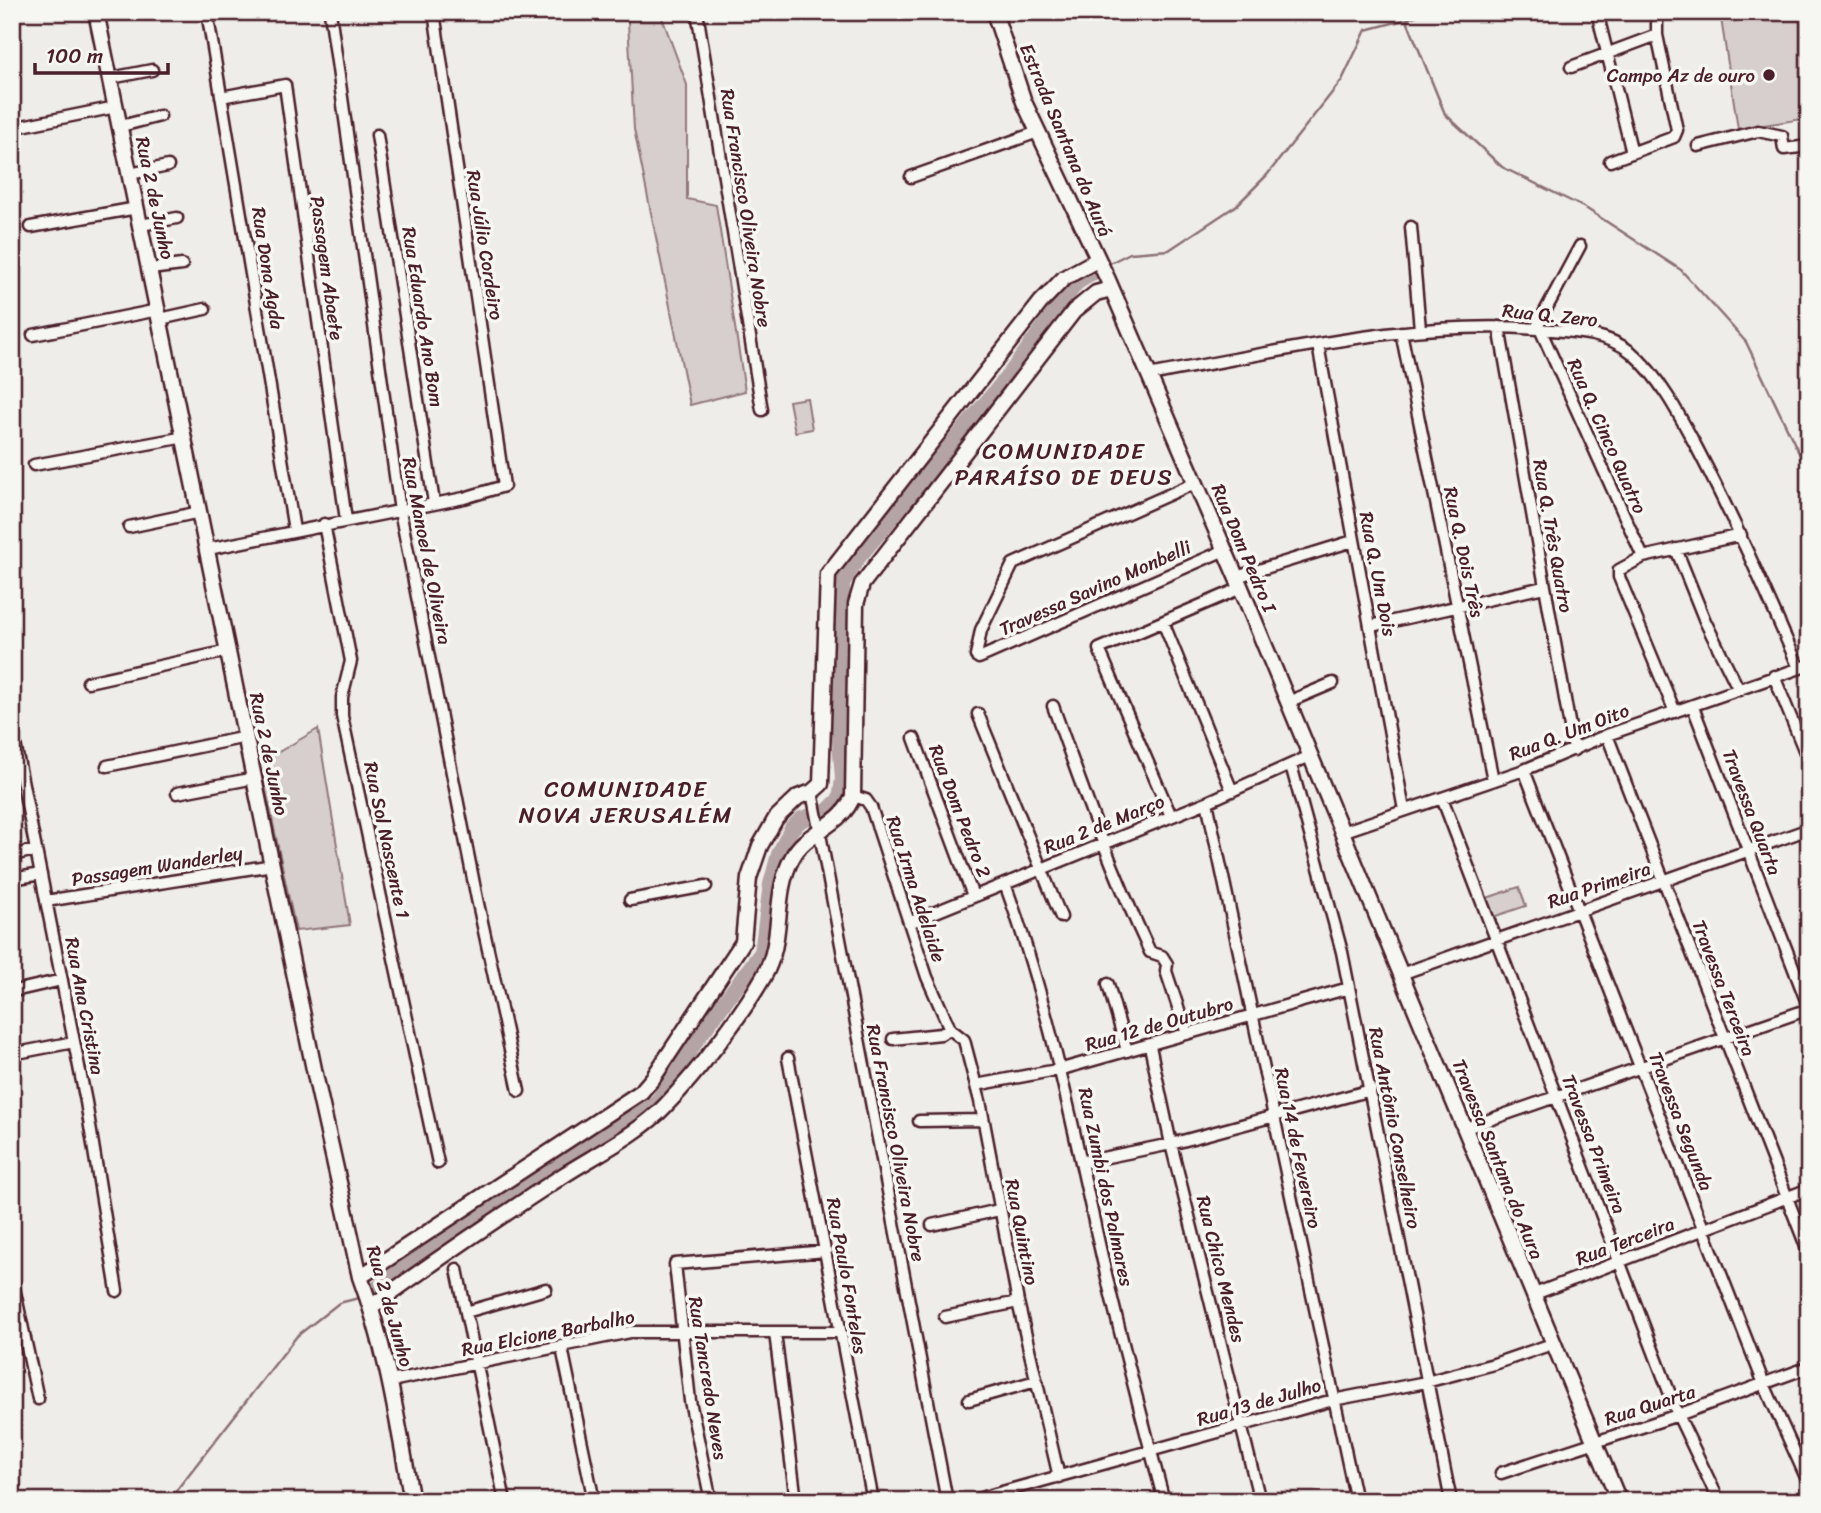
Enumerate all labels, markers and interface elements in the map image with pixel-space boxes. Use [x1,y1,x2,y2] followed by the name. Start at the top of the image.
[35,32,168,76] scale bar
[46,37,103,75] text: 100 m
[1010,38,1122,242] street label: Estrada Santana do Aurá
[1607,59,1755,92] place label: Campo Az de ouro
[1761,67,1777,83] marker: Campo Az de ouro
[711,86,781,330] street label: Rua Francisco Oliveira Nobre
[126,133,184,263] street label: Rua 2 de Junho
[457,168,513,323] street label: Rua Júlio Cordeiro
[301,194,353,342] street label: Passagem Abaete
[242,205,294,332] street label: Rua Dona Agda
[392,224,454,410] street label: Rua Eduardo Ano Bom
[1501,294,1600,336] street label: Rua Q. Zero
[1558,353,1656,519] street label: Rua Q. Cinco Quatro
[954,431,1174,498] district label: COMUNIDADE PARAÍSO DE DEUS
[393,454,461,648] street label: Rua Manoel de Oliveira
[1523,457,1583,615] street label: Rua Q. Três Quatro
[1202,478,1287,619] street label: Rua Dom Pedro I
[1434,483,1494,621] street label: Rua Q. Dois Três
[1350,509,1406,639] street label: Rua Q. Um Dois
[994,530,1197,645] street label: Travessa Savino Monbelli
[240,689,298,819] street label: Rua 2 de Junho
[1504,694,1634,770] street label: Rua Q. Um Oito
[919,739,1001,883] street label: Rua Dom Pedro 2
[1713,744,1791,880] street label: Travessa Quarta
[354,759,420,921] street label: Rua Sol Nascente 1
[519,769,733,836] district label: COMUNIDADE NOVA JERUSALÉM
[1038,785,1170,863] street label: Rua 2 de Março
[877,811,955,967] street label: Rua Irma Adelaide
[69,836,245,896] street label: Passagem Wanderley
[1543,852,1656,918] street label: Rua Primeira
[1683,915,1765,1062] street label: Travessa Terceira
[56,934,115,1078] street label: Rua Ana Cristina
[1081,987,1237,1061] street label: Rua 12 de Outubro
[857,1021,935,1265] street label: Rua Francisco Oliveira Nobre
[1359,1024,1431,1232] street label: Rua Antônio Conselheiro
[1639,1046,1723,1196] street label: Travessa Segunda
[1443,1054,1554,1265] street label: Travessa Santana do Aura
[1265,1065,1331,1232] street label: Rua 14 de Fevereiro
[1552,1069,1636,1219] street label: Travessa Primeira
[1069,1085,1143,1290] street label: Rua Zumbi dos Palmares
[996,1176,1048,1288] street label: Rua Quintino
[1187,1192,1255,1346] street label: Rua Chico Mendes
[817,1195,877,1357] street label: Rua Paulo Fonteles
[1571,1207,1680,1275] street label: Rua Terceira
[357,1241,423,1371] street label: Rua 2 de Junho
[679,1294,737,1462] street label: Rua Tancredo Neves
[459,1300,638,1366] street label: Rua Elcione Barbalho
[1193,1368,1325,1435] street label: Rua 13 de Julho
[1600,1375,1700,1435] street label: Rua Quarta

